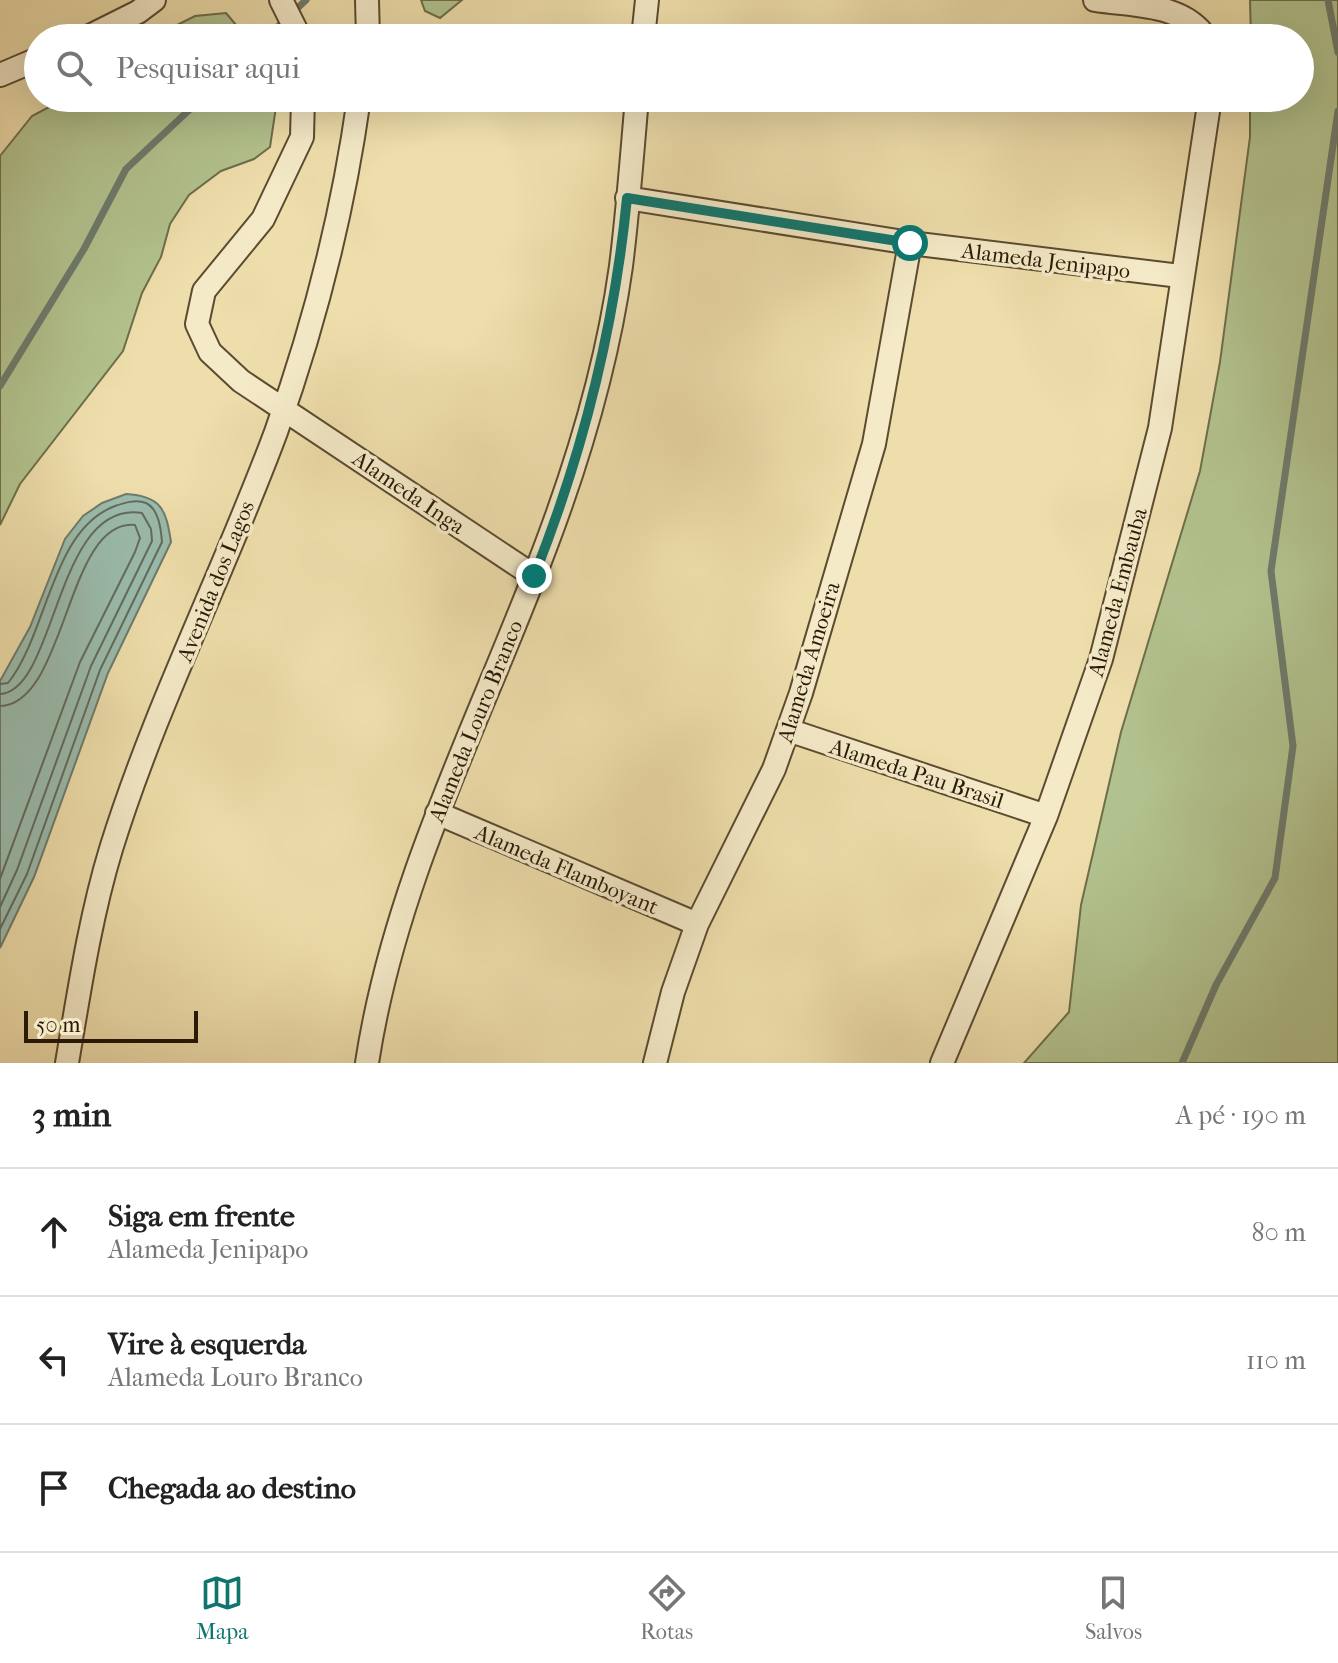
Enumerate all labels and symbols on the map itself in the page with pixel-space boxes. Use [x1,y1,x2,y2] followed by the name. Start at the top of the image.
[892,225,928,261] route start
[959,238,1132,284] street label: Alameda Jenipapo
[347,445,470,540] street label: Alameda Inga
[171,497,260,667] street label: Avenida dos Lagos
[1083,504,1153,681] street label: Alameda Embauba
[516,558,552,594] route end
[772,578,846,747] street label: Alameda Amoeira
[423,616,528,827] street label: Alameda Louro Branco
[825,733,1007,814] street label: Alameda Pau Brasil
[470,819,663,920] street label: Alameda Flamboyant
[24,1007,198,1043] scale bar

